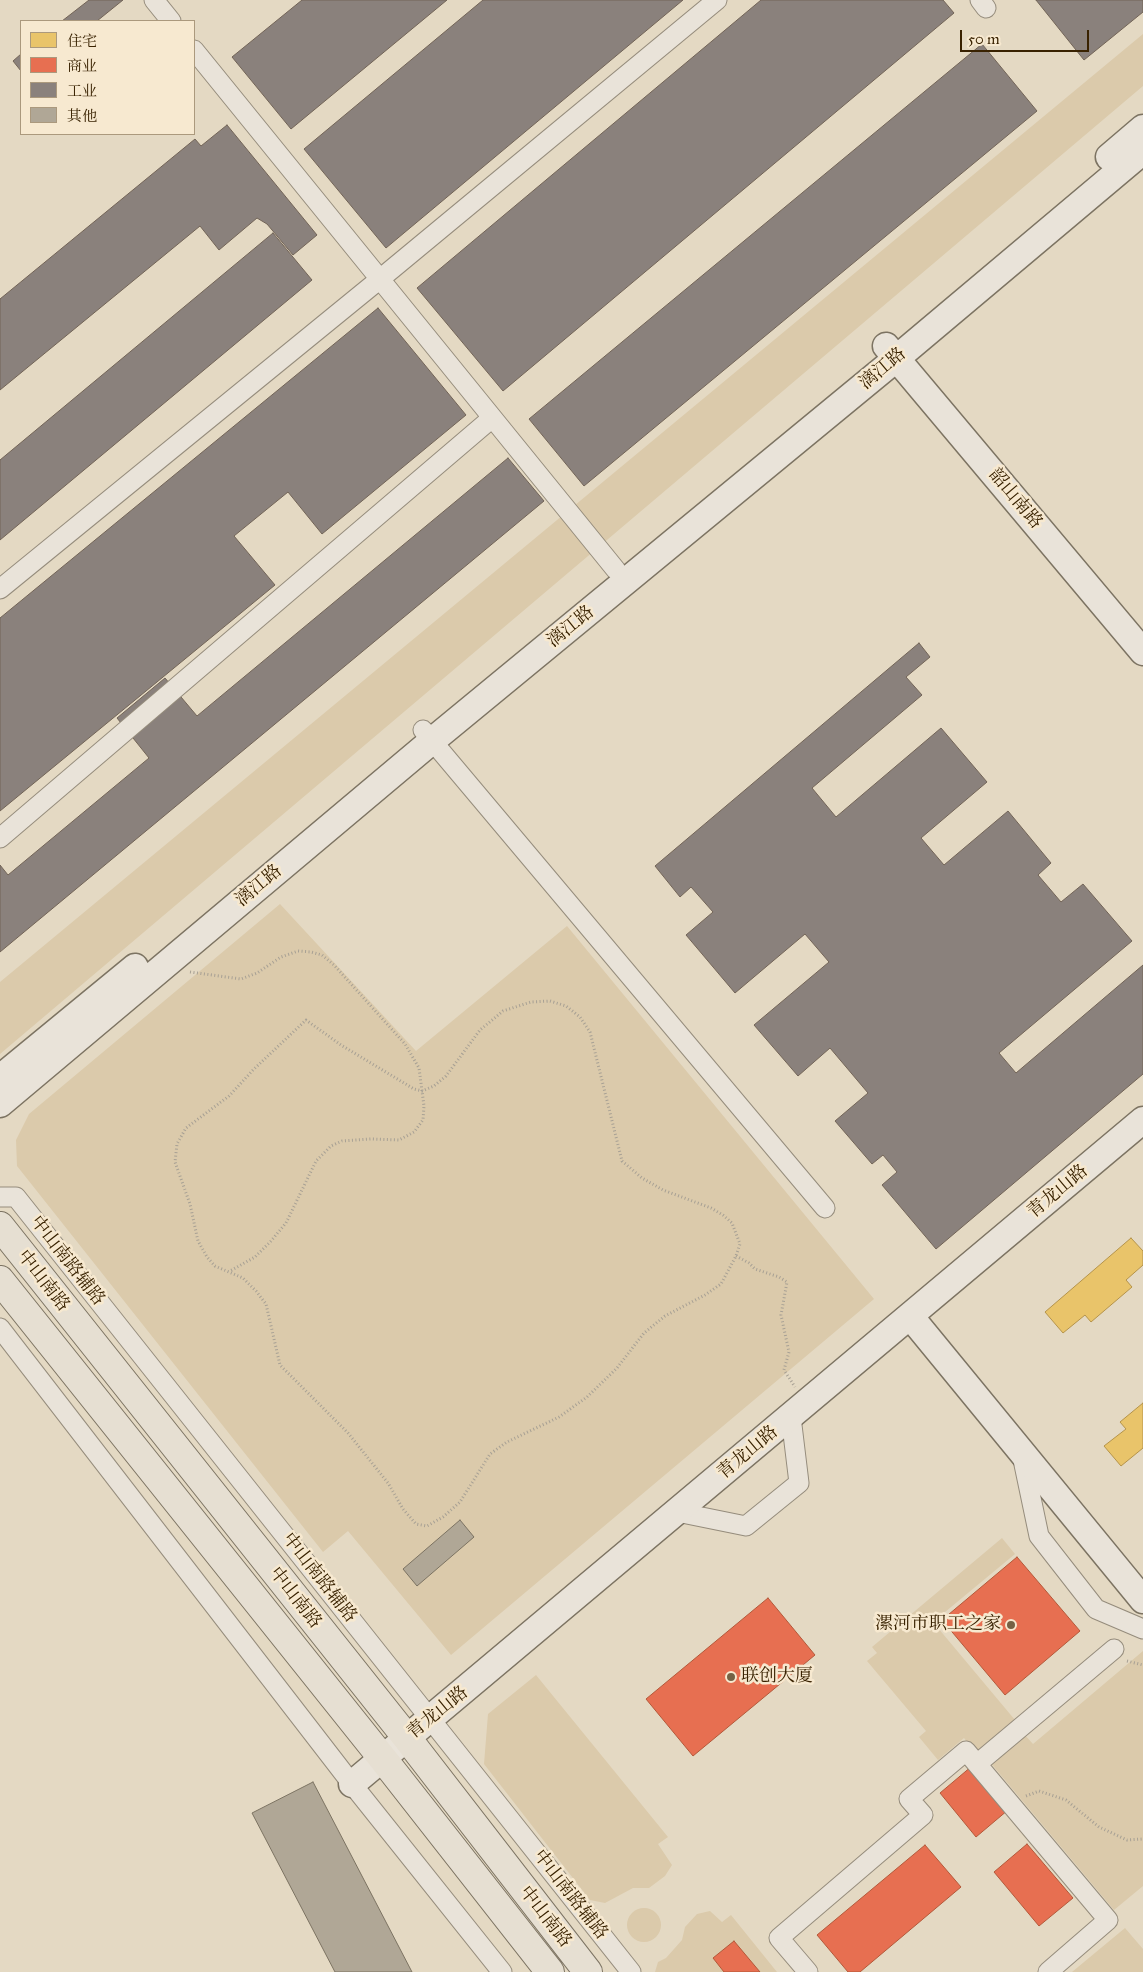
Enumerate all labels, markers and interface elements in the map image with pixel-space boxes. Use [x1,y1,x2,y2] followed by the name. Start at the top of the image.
[20,20,195,135] legend
[963,20,1092,52] scale bar
[968,30,1000,48] text: 50 m
[67,32,97,50] text: 住宅
[67,57,97,75] text: 商业
[67,82,97,100] text: 工业
[67,107,97,125] text: 其他
[855,343,911,395] street label: 漓江路
[984,464,1046,534] street label: 韶山南路
[543,602,599,652] street label: 漓江路
[231,860,287,912] street label: 漓江路
[1023,1161,1093,1223] street label: 青龙山路
[25,1212,109,1310] street label: 中山南路辅路
[12,1246,74,1316] street label: 中山南路
[713,1422,783,1484] street label: 青龙山路
[277,1529,361,1627] street label: 中山南路辅路
[264,1563,326,1633] street label: 中山南路
[875,1614,1001,1636] place label: 漯河市职工之家
[1005,1619,1017,1631] marker: 漯河市职工之家
[741,1666,813,1688] place label: 联创大厦
[725,1671,737,1683] marker: 联创大厦
[403,1682,473,1744] street label: 青龙山路
[528,1846,612,1944] street label: 中山南路辅路
[514,1882,576,1952] street label: 中山南路

